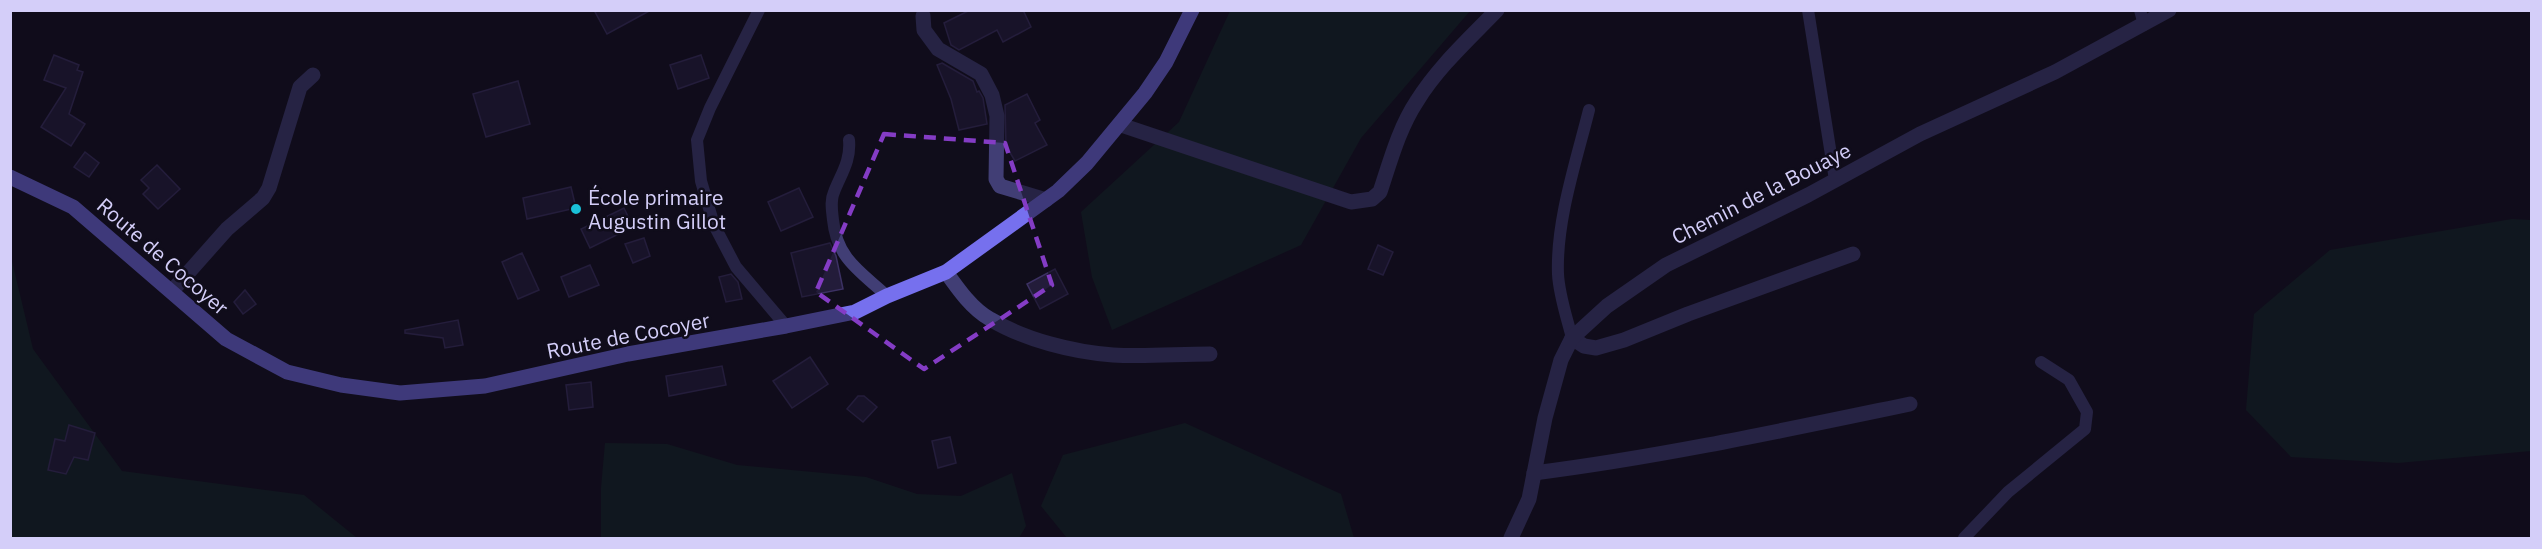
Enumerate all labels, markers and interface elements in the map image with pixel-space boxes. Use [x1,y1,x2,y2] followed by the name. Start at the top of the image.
[1666,136,1856,250] street label: Chemin de la Bouaye
[588,183,726,235] place label: École primaire Augustin Gillot
[91,191,235,321] street label: Route de Cocoyer
[569,202,583,216] marker: École primaire Augustin Gillot
[544,305,712,365] street label: Route de Cocoyer

